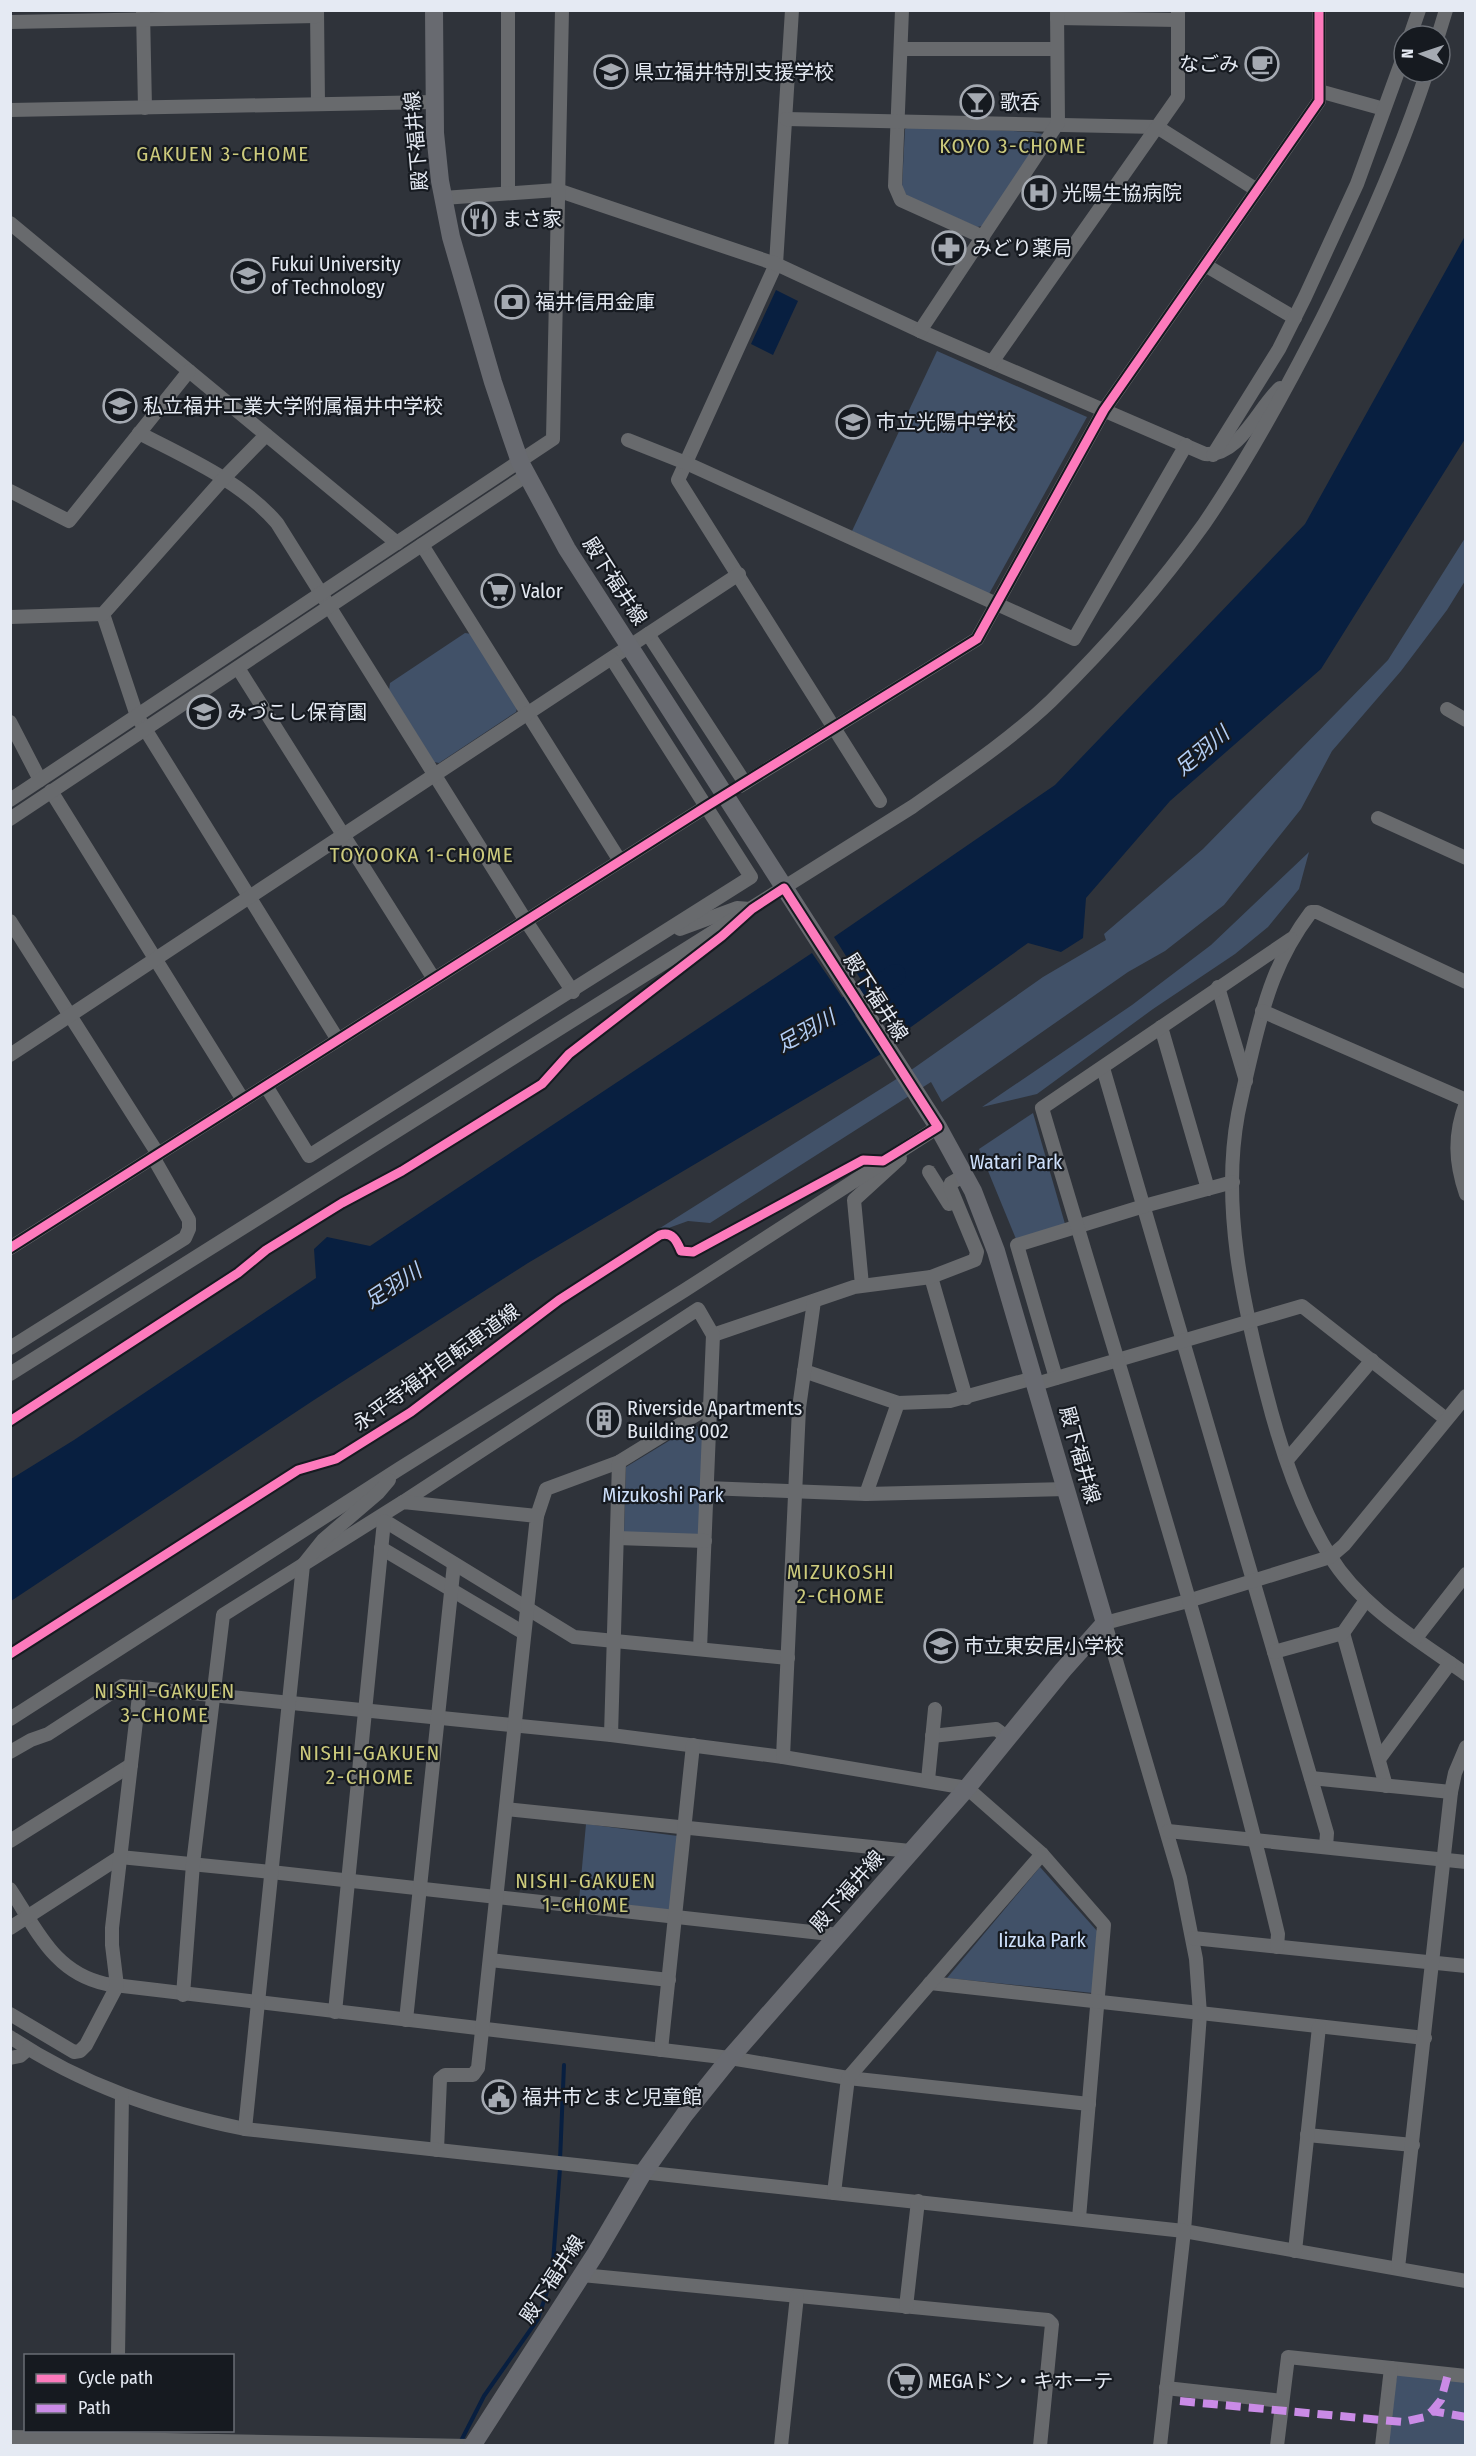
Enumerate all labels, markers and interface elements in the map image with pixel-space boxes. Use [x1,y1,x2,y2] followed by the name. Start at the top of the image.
[1392,24,1452,84] north arrow
[1244,46,1280,82] cafe icon: なごみ
[1398,48,1417,59] text: N
[1179,52,1239,76] place label: なごみ
[593,54,629,90] school or university icon: 県立福井特別支援学校
[634,60,834,84] place label: 県立福井特別支援学校
[959,84,995,120] bar icon: 歌呑
[400,90,432,192] street label: 殿下福井線
[1000,90,1040,114] place label: 歌呑
[939,133,1087,159] district label: KOYO 3-CHOME
[136,141,310,167] district label: GAKUEN 3-CHOME
[1021,175,1057,211] hospital icon: 光陽生協病院
[1062,181,1182,205] place label: 光陽生協病院
[461,201,497,237] restaurant icon: まさ家
[502,207,562,231] place label: まさ家
[931,230,967,266] pharmacy icon: みどり薬局
[972,236,1072,260] place label: みどり薬局
[271,252,401,299] place label: Fukui University of Technology
[230,258,266,294] school or university icon: Fukui University of Technology
[494,284,530,320] bank icon: 福井信用金庫
[535,290,655,314] place label: 福井信用金庫
[102,388,138,424] school or university icon: 私立福井工業大学附属福井中学校
[143,394,443,418] place label: 私立福井工業大学附属福井中学校
[835,404,871,440] school or university icon: 市立光陽中学校
[876,410,1016,434] place label: 市立光陽中学校
[578,533,652,629] street label: 殿下福井線
[480,573,516,609] supermarket icon: Valor
[521,579,563,603] place label: Valor
[186,694,222,730] school or university icon: みづこし保育園
[227,700,367,724] place label: みづこし保育園
[1170,720,1236,781] water label: 足羽川
[330,842,514,868] district label: TOYOOKA 1-CHOME
[839,949,913,1045] street label: 殿下福井線
[772,1003,842,1058] water label: 足羽川
[970,1150,1063,1174] park label: Watari Park
[360,1257,428,1314] water label: 足羽川
[348,1299,524,1435] street label: 永平寺福井自転車道線
[627,1396,802,1443] place label: Riverside Apartments Building 002
[586,1402,622,1438] building icon: Riverside Apartments Building 002
[1055,1404,1105,1506] street label: 殿下福井線
[602,1483,724,1507] park label: Mizukoshi Park
[787,1559,895,1609] district label: MIZUKOSHI 2-CHOME
[923,1628,959,1664] school or university icon: 市立東安居小学校
[964,1634,1124,1658] place label: 市立東安居小学校
[94,1678,236,1728] district label: NISHI-GAKUEN 3-CHOME
[299,1740,441,1790] district label: NISHI-GAKUEN 2-CHOME
[805,1845,889,1937] street label: 殿下福井線
[515,1868,657,1918] district label: NISHI-GAKUEN 1-CHOME
[998,1928,1086,1952] park label: Iizuka Park
[481,2079,517,2115] public building icon: 福井市とまと児童館
[522,2085,702,2109] place label: 福井市とまと児童館
[515,2231,589,2327] street label: 殿下福井線
[24,2354,234,2432] legend
[887,2363,923,2399] supermarket icon: MEGAドン・キホーテ
[78,2367,153,2389] text: Cycle path
[928,2369,1113,2393] place label: MEGAドン・キホーテ
[78,2397,111,2419] text: Path

